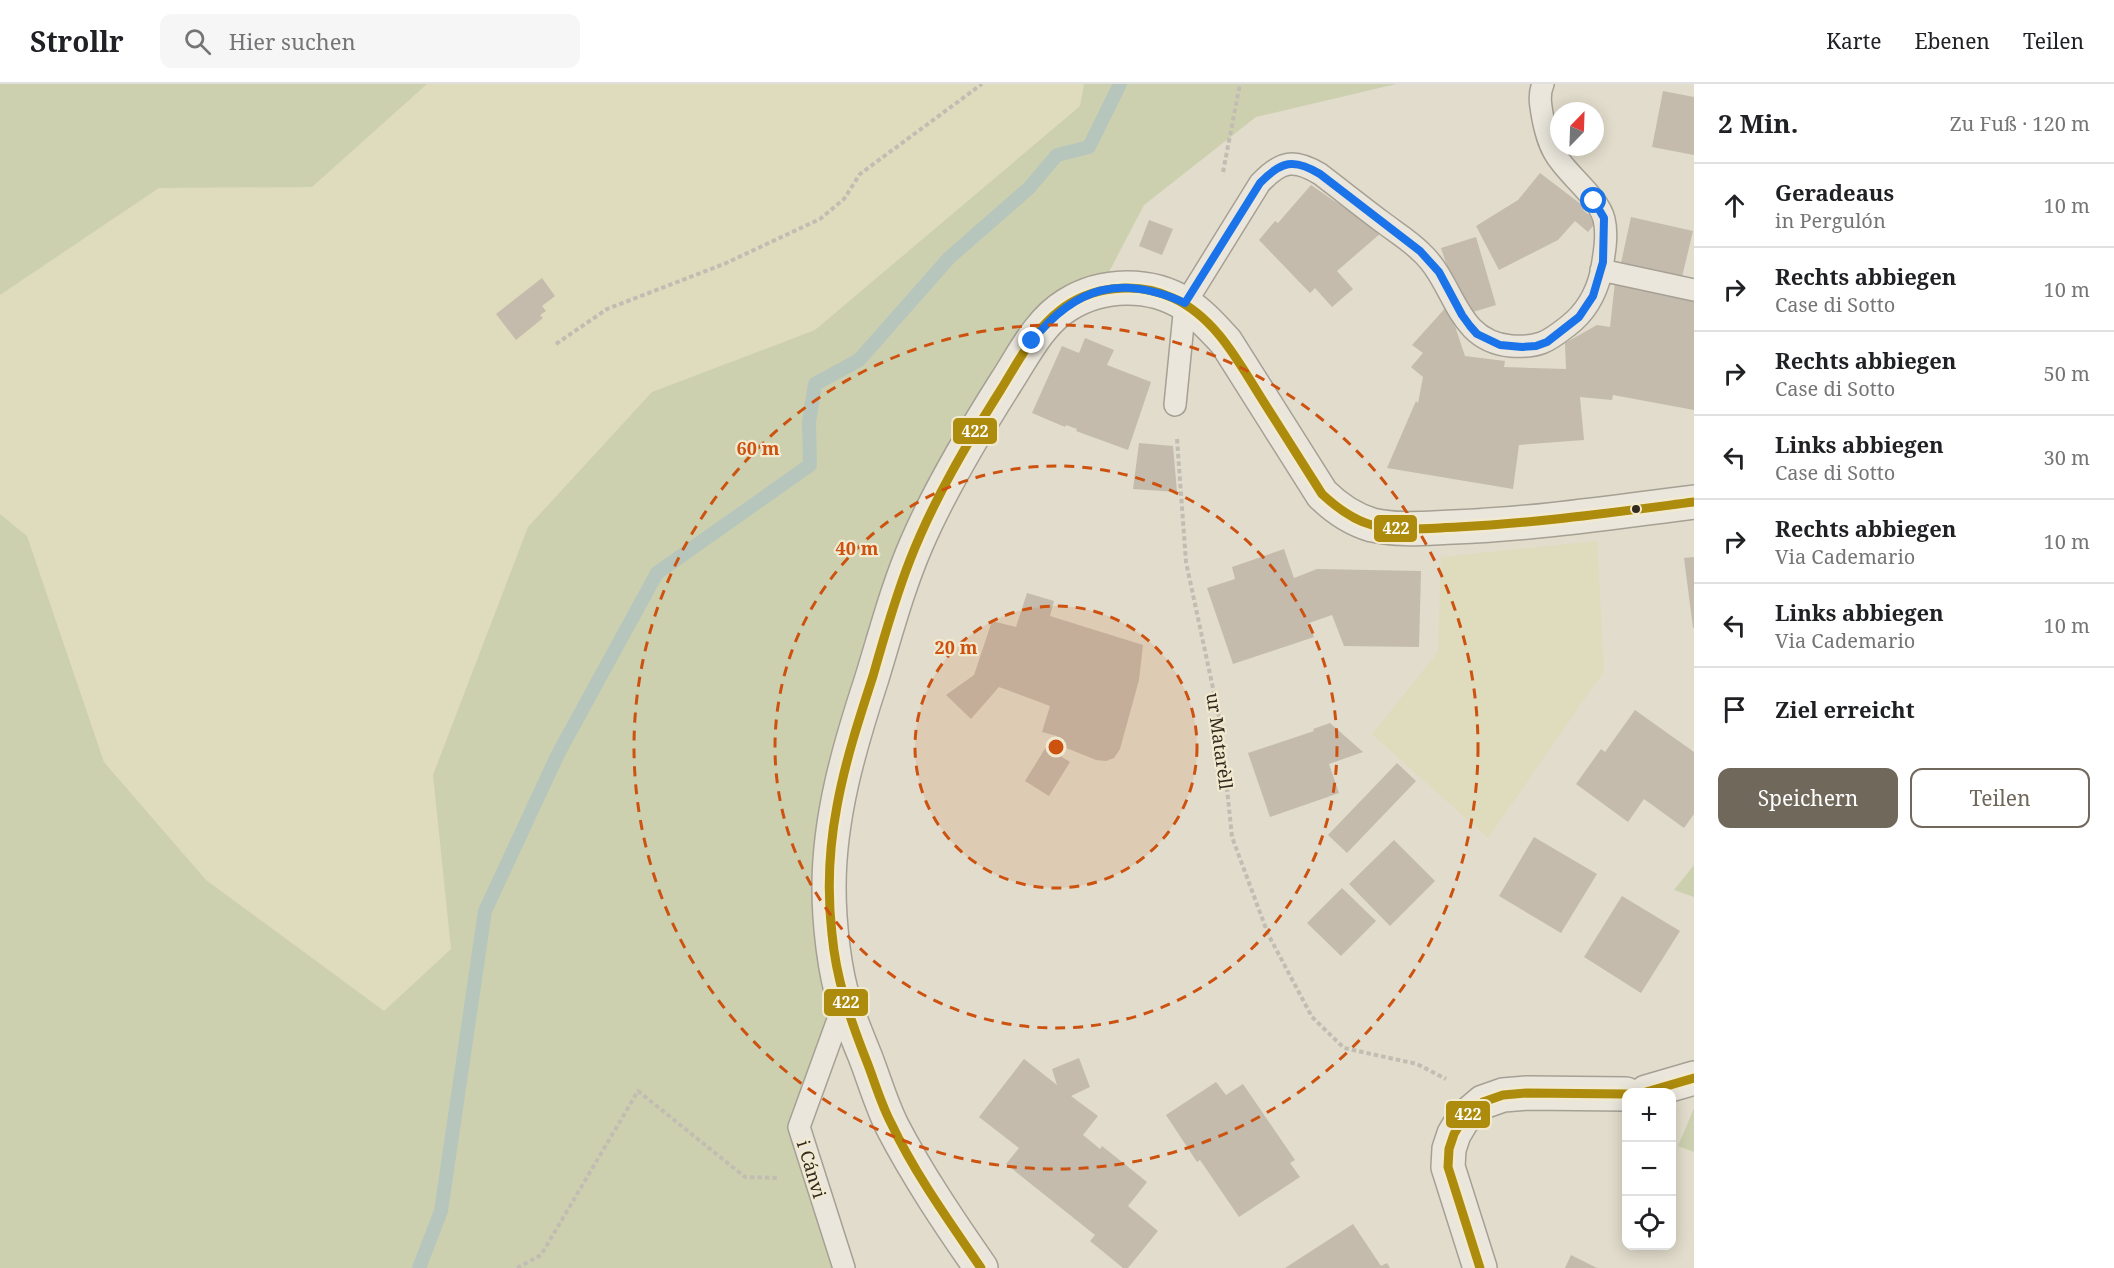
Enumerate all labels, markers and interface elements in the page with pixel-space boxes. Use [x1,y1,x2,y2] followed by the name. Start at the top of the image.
[160,14,580,68] search box
[30,22,124,60] text: Strollr
[181,25,214,58] icon: search
[229,26,356,56] text: Hier suchen
[1826,27,1881,55] text: Karte
[1914,27,1990,55] text: Ebenen
[2023,27,2084,55] text: Teilen
[1550,102,1604,156] north arrow
[1718,105,1798,141] text: 2 Min.
[1950,110,2090,137] text: Zu Fuß · 120 m
[1775,177,1894,207] text: Geradeaus
[1580,187,1606,213] route start
[1718,189,1751,222] icon: ahead
[2044,192,2090,219] text: 10 m
[1775,207,1886,234] text: in Pergulón
[1775,261,1956,291] text: Rechts abbiegen
[1718,273,1751,306] icon: right
[2044,276,2090,303] text: 10 m
[1775,291,1895,318] text: Case di Sotto
[1018,327,1044,353] route end
[1775,345,1956,375] text: Rechts abbiegen
[1718,357,1751,390] icon: right
[2044,360,2090,387] text: 50 m
[1775,375,1895,402] text: Case di Sotto
[952,417,998,445] line badge: 422
[961,420,989,442] text: 422
[1775,429,1944,459] text: Links abbiegen
[737,436,780,460] text: 60 m
[1718,441,1751,474] icon: left
[2044,444,2090,471] text: 30 m
[1775,459,1895,486] text: Case di Sotto
[1630,503,1642,515] unlabelled marker
[1775,513,1956,543] text: Rechts abbiegen
[1373,514,1418,543] line badge: 422
[1382,517,1410,539] text: 422
[1718,525,1751,558] icon: right
[2044,528,2090,555] text: 10 m
[836,536,879,560] text: 40 m
[1775,543,1915,570] text: Via Cademario
[1775,597,1944,627] text: Links abbiegen
[1718,609,1751,642] icon: left
[2044,612,2090,639] text: 10 m
[1775,627,1915,654] text: Via Cademario
[935,635,978,659] text: 20 m
[1201,691,1239,791] street label: ur Matarèll
[1718,693,1751,726] icon: arrive
[1775,694,1915,724] text: Ziel erreicht
[1046,737,1066,757] centre of rings
[1718,768,1898,828] button: Speichern
[1910,768,2090,828] button: Teilen
[823,988,869,1017] line badge: 422
[832,991,860,1013] text: 422
[1622,1088,1676,1250] map controls
[1622,1088,1676,1142] button: +
[1445,1100,1491,1129] line badge: 422
[1454,1103,1482,1125] text: 422
[792,1137,832,1201] street label: i Cánvi
[1622,1142,1676,1196] button: −
[1622,1196,1676,1250] button: locate

